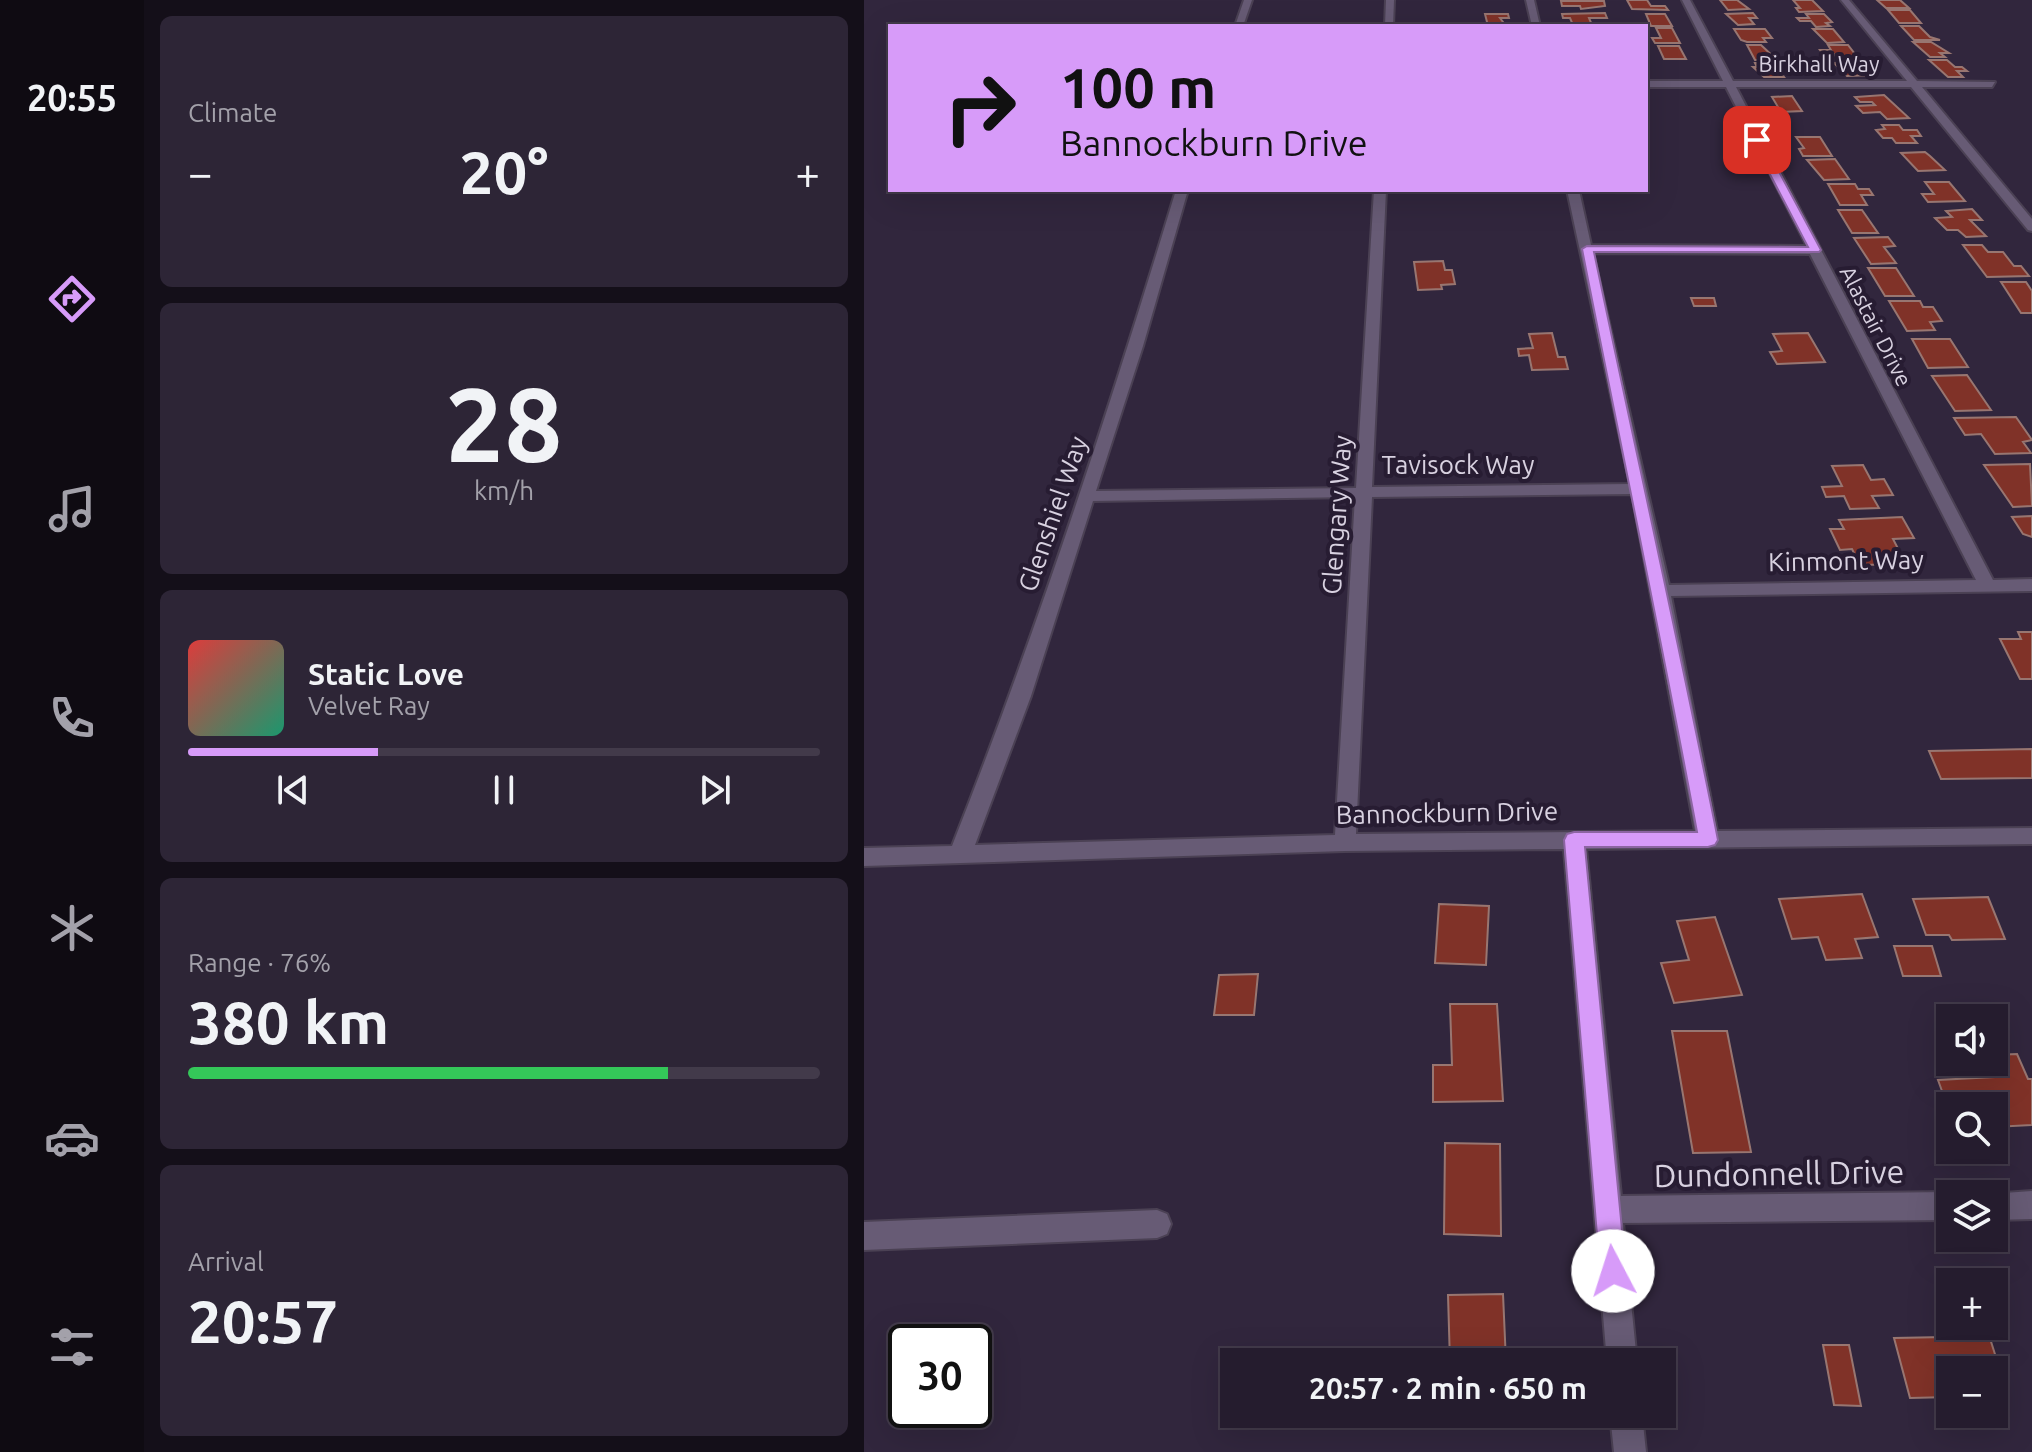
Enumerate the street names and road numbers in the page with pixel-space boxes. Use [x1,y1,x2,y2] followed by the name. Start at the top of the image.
[1758,51,1880,76] street label: Birkhall Way
[1835,261,1917,390] street label: Alastair Drive
[1012,432,1093,595] street label: Glenshiel Way
[1316,434,1357,596] street label: Glengary Way
[1382,450,1534,479] street label: Tavisock Way
[1768,545,1924,576] street label: Kinmont Way
[1336,796,1558,829] street label: Bannockburn Drive
[1653,1153,1905,1193] street label: Dundonnell Drive

